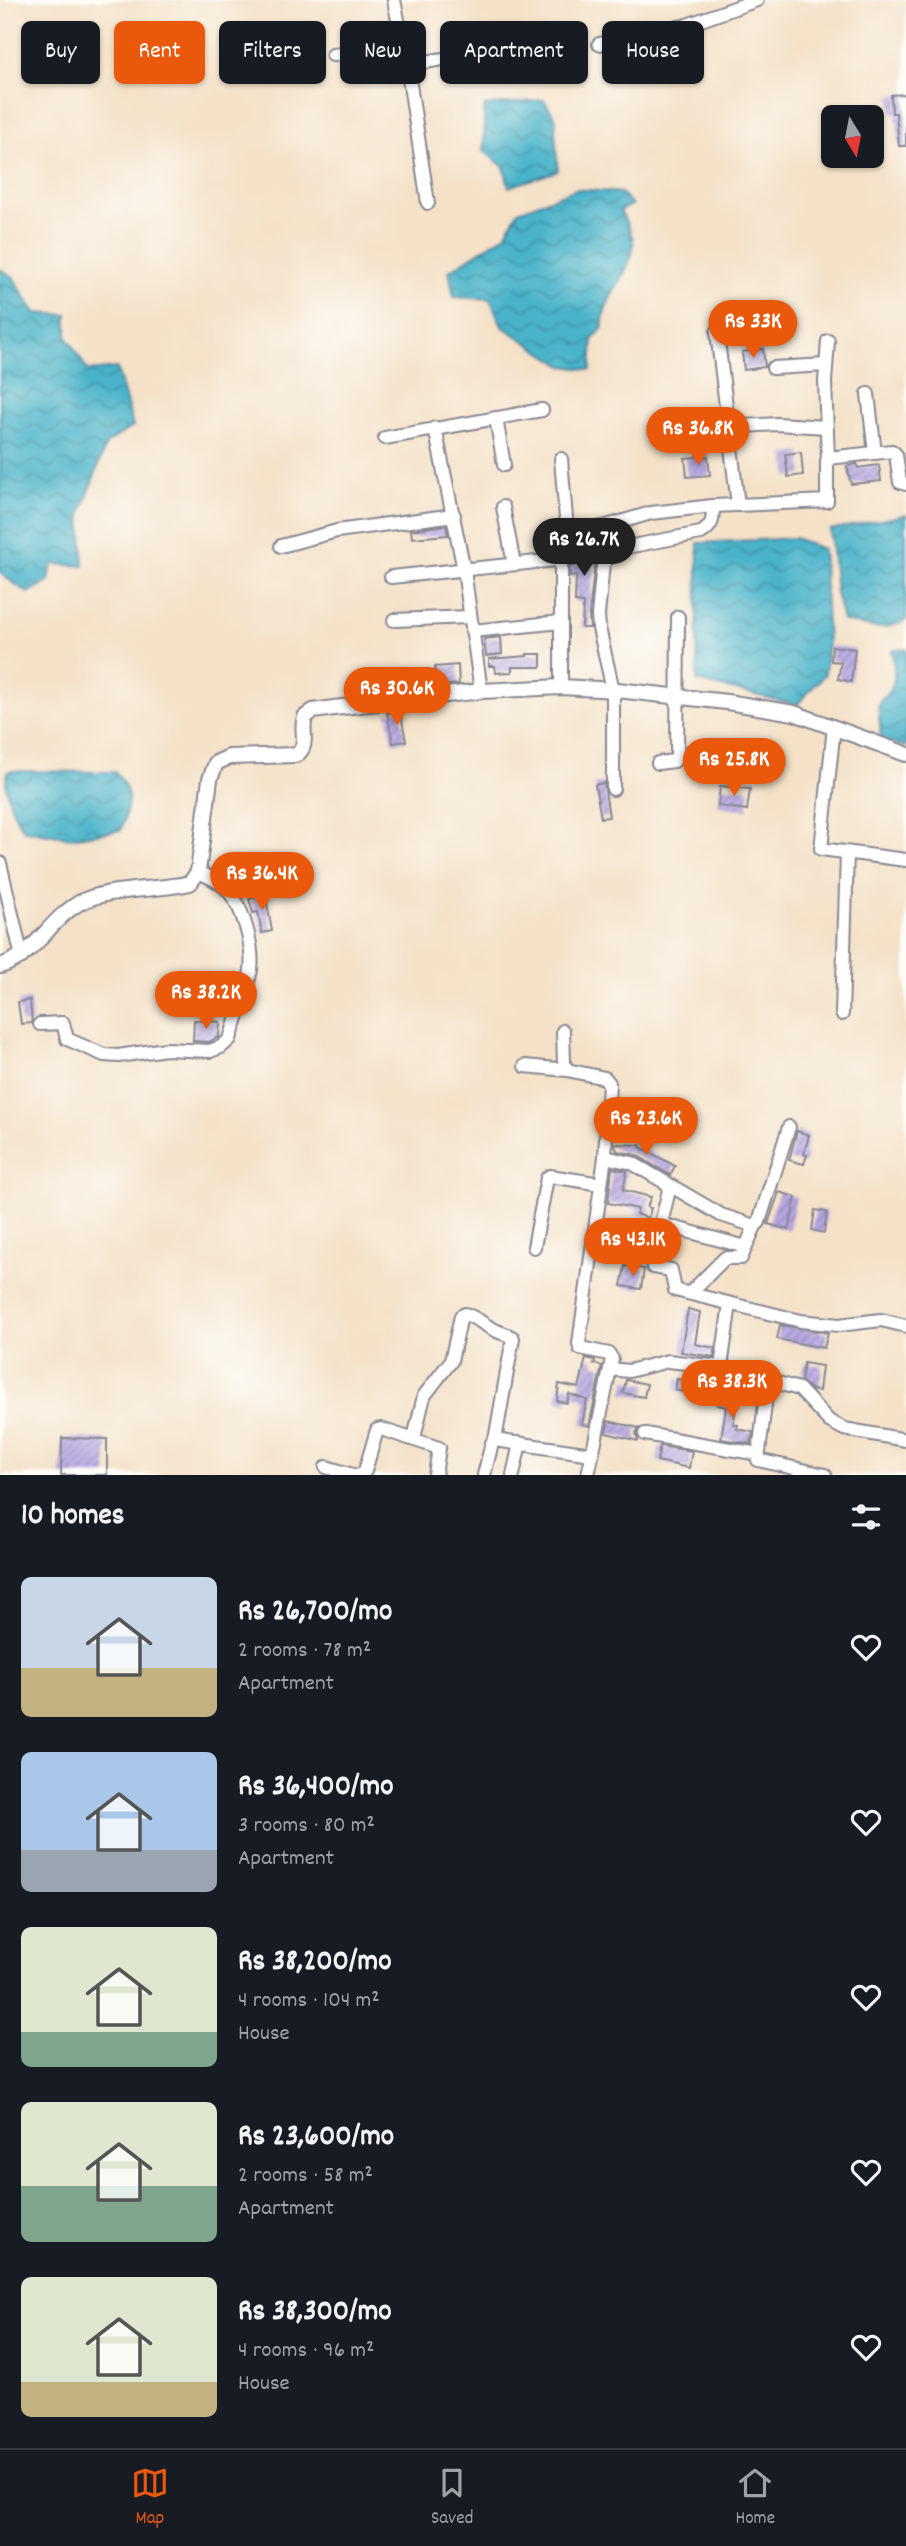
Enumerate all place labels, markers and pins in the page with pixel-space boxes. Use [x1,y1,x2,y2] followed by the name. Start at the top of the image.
[696,300,810,360] pin: Rs 33K
[626,407,770,467] pin: Rs 36.8K
[512,518,656,578] pin: Rs 26.7K
[325,668,469,727] pin: Rs 30.6K
[662,738,806,798] pin: Rs 25.8K
[190,852,334,912] pin: Rs 36.4K
[134,972,278,1031] pin: Rs 38.2K
[574,1098,718,1157] pin: Rs 23.6K
[561,1218,705,1278] pin: Rs 43.1K
[660,1360,804,1420] pin: Rs 38.3K

